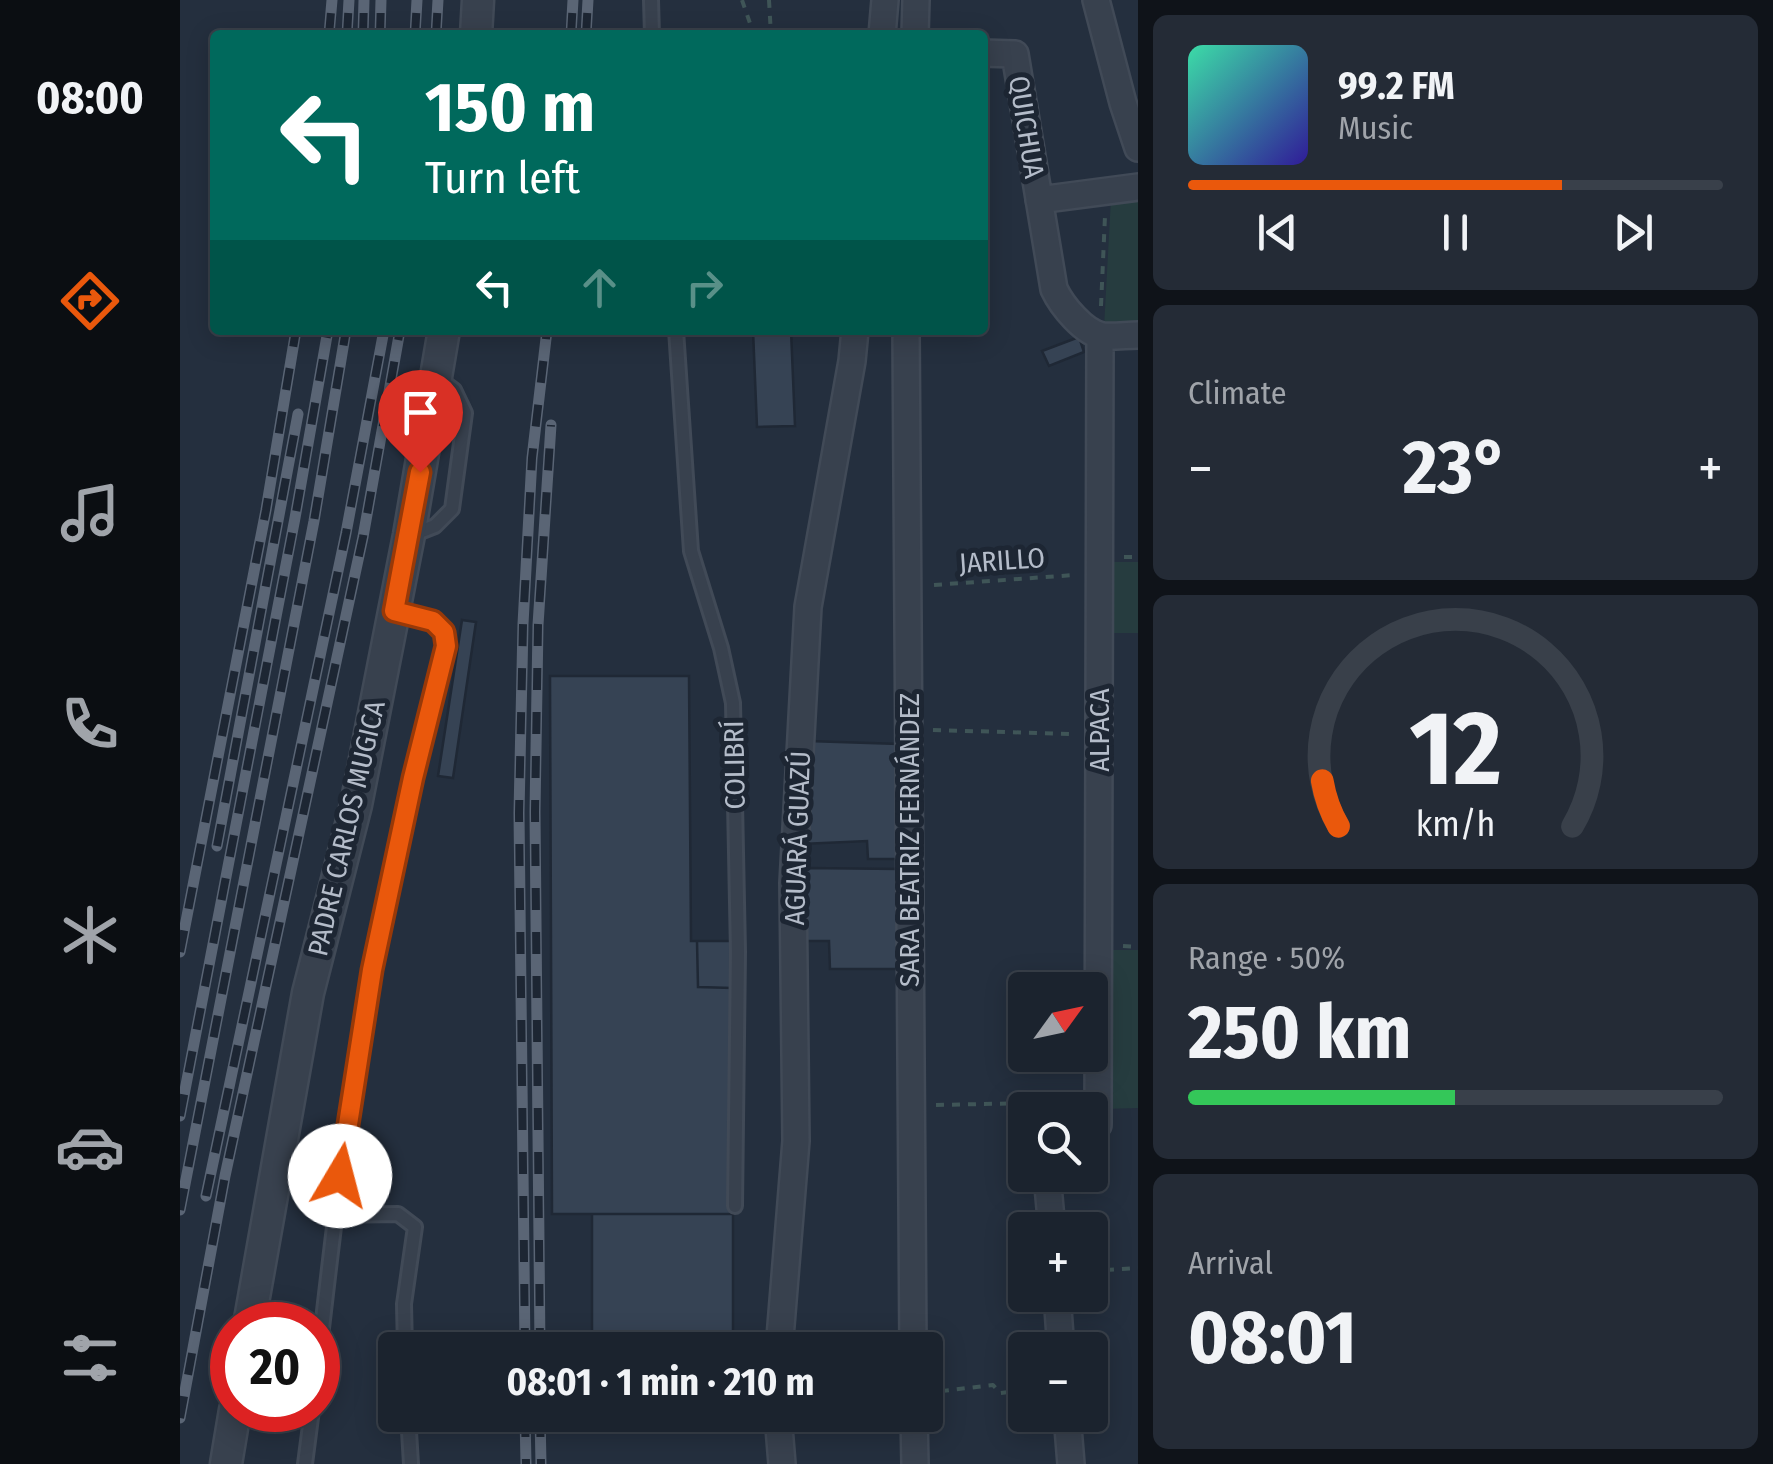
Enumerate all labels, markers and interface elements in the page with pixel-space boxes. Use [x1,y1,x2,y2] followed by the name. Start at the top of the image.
[1338,63,1455,109] text: 99.2 FM
[425,66,595,150] text: 150 m
[260,70,390,200] icon: left
[36,71,144,125] text: 08:00
[1002,73,1051,181] street label: QUICHUA
[1338,109,1413,147] text: Music
[425,151,580,205] text: Turn left
[1250,205,1305,260] icon: previous
[1428,205,1483,260] icon: pause
[1606,205,1661,260] icon: next
[467,260,522,315] icon: left
[572,260,627,315] icon: ahead
[677,260,732,315] icon: right
[55,266,125,336] icon: directions
[378,370,463,473] pin
[1188,374,1287,412] text: Climate
[393,385,448,440] icon: arrive
[1403,423,1508,513] text: 23°
[1188,436,1213,502] text: −
[1698,436,1723,502] text: +
[55,478,125,548] icon: music
[958,541,1046,580] street label: JARILLO
[1409,687,1502,812] text: 12
[1083,688,1116,772] street label: ALPACA
[55,689,125,759] icon: phone
[893,693,926,987] street label: SARA BEATRIZ FERNÁNDEZ
[301,697,392,959] street label: PADRE CARLOS MUGICA
[717,720,752,810] street label: COLIBRÍ
[778,750,817,926] street label: AGUARÁ GUAZÚ
[1416,803,1495,845] text: km/h
[55,900,125,970] icon: climate
[1188,939,1345,977] text: Range · 50%
[1008,972,1108,1072] north arrow
[1008,972,1108,1432] map controls
[1188,988,1412,1078] text: 250 km
[1008,1092,1108,1192] button: search
[55,1112,125,1182] icon: car
[288,1124,392,1228] position arrow
[1008,1212,1108,1312] button: +
[1188,1244,1273,1282] text: Arrival
[1188,1293,1357,1383] text: 08:01
[210,1302,340,1432] speed limit sign: 20
[55,1323,125,1393] icon: filters
[1008,1332,1108,1432] button: −
[507,1359,814,1405] text: 08:01 · 1 min · 210 m

